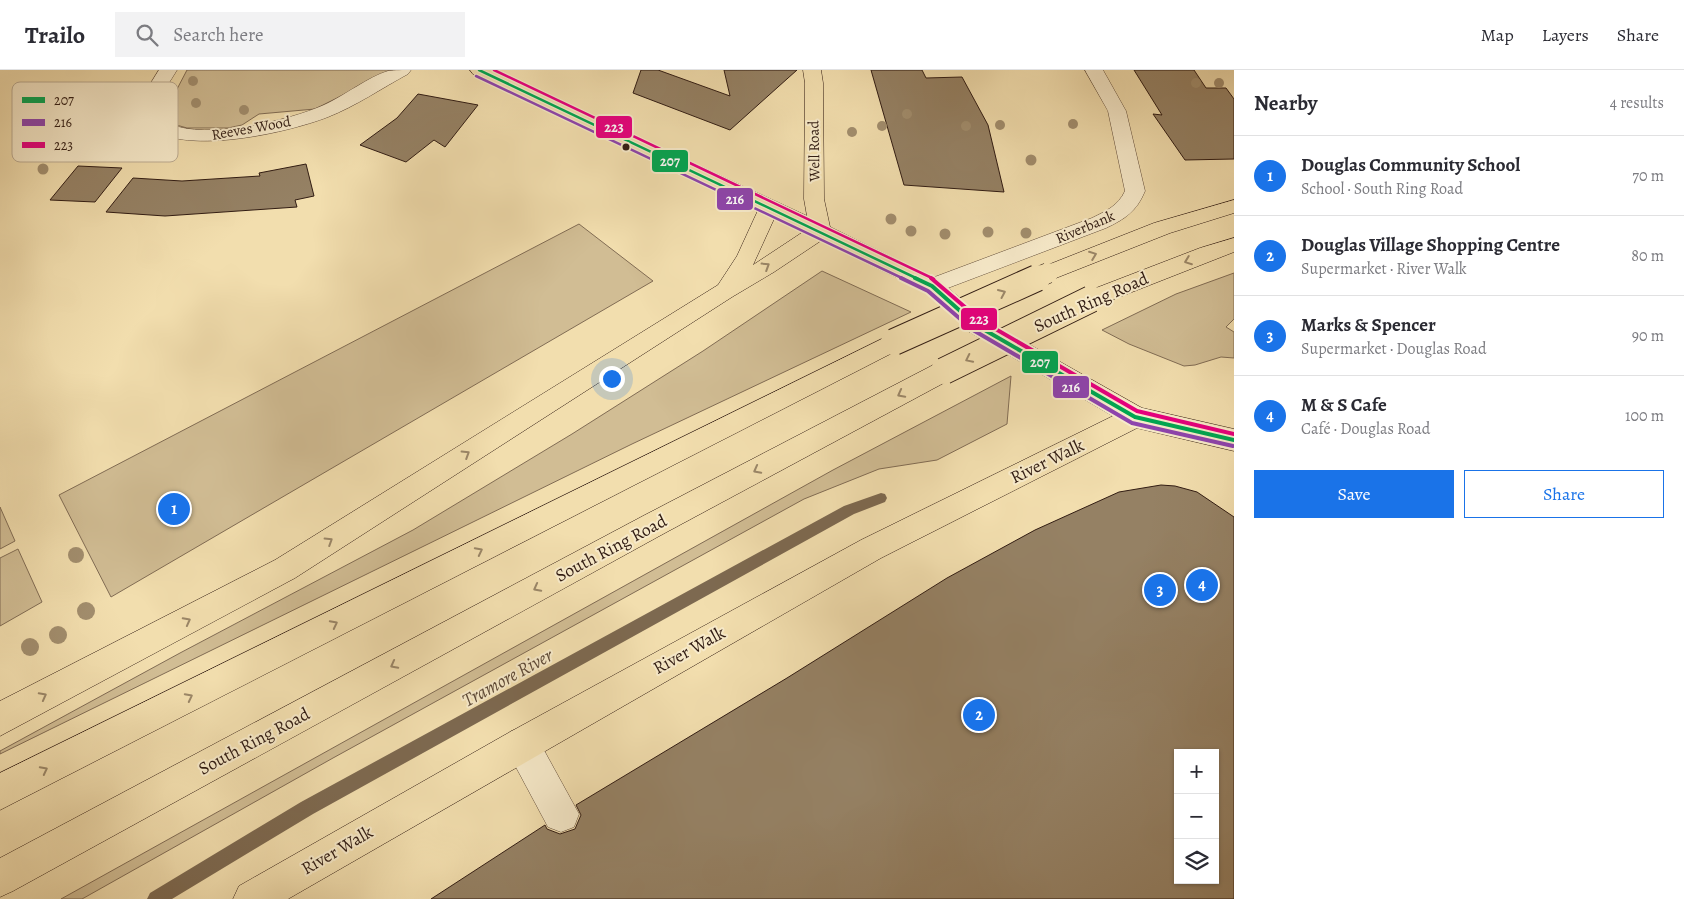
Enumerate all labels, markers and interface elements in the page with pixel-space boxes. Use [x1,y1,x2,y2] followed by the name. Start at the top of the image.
[115,12,465,57] search box
[25,19,85,51] text: Trailo
[133,21,161,49] icon: search
[173,22,264,48] text: Search here
[1481,23,1514,47] text: Map
[1542,23,1589,47] text: Layers
[1617,23,1659,47] text: Share
[12,82,178,162] legend
[1254,89,1317,117] text: Nearby
[54,91,74,110] text: 207
[1610,92,1664,114] text: 4 results
[210,111,293,145] street label: Reeves Wood
[54,113,72,132] text: 216
[595,115,633,139] line badge: 223
[604,118,624,137] text: 223
[803,119,825,183] street label: Well Road
[54,136,73,155] text: 223
[621,142,631,152] unlabelled marker
[651,149,689,173] line badge: 207
[660,152,680,171] text: 207
[1301,152,1520,178] text: Douglas Community School
[1267,165,1273,187] text: 1
[1632,165,1664,187] text: 70 m
[1301,178,1463,200] text: School · South Ring Road
[716,187,754,211] line badge: 216
[726,190,745,209] text: 216
[1052,205,1118,248] street label: Riverbank
[1301,232,1560,258] text: Douglas Village Shopping Centre
[1266,245,1274,267] text: 2
[1631,245,1664,267] text: 80 m
[1088,251,1097,261] one-way arrow
[1184,255,1193,265] one-way arrow
[1301,258,1467,280] text: Supermarket · River Walk
[761,263,770,273] one-way arrow
[1030,266,1152,338] street label: South Ring Road
[997,289,1006,300] one-way arrow
[960,307,998,331] line badge: 223
[969,310,989,329] text: 223
[1301,312,1436,338] text: Marks & Spencer
[1267,325,1273,347] text: 3
[1632,325,1664,347] text: 90 m
[1301,338,1487,360] text: Supermarket · Douglas Road
[1021,350,1059,374] line badge: 207
[965,353,974,363] one-way arrow
[1030,353,1050,372] text: 207
[599,366,625,392] your location
[1052,375,1090,399] line badge: 216
[1062,378,1081,397] text: 216
[897,388,906,398] one-way arrow
[1301,392,1387,418] text: M & S Cafe
[1266,405,1274,427] text: 4
[1625,405,1664,427] text: 100 m
[1301,418,1430,440] text: Café · Douglas Road
[1006,433,1088,489] street label: River Walk
[461,451,470,461] one-way arrow
[753,464,762,474] one-way arrow
[1254,470,1454,518] button: Save
[1464,470,1664,518] button: Share
[158,490,190,528] pin: 1
[551,508,671,587] street label: South Ring Road
[323,538,332,548] one-way arrow
[474,547,483,557] one-way arrow
[1186,566,1218,604] pin: 4
[1144,571,1176,609] pin: 3
[533,582,542,592] one-way arrow
[182,617,191,627] one-way arrow
[329,620,338,630] one-way arrow
[649,620,729,680] street label: River Walk
[458,642,559,713] water label: Tramore River
[390,659,399,669] one-way arrow
[38,692,47,702] one-way arrow
[183,693,192,703] one-way arrow
[963,696,995,734] pin: 2
[194,701,314,780] street label: South Ring Road
[1174,749,1219,884] map controls
[1174,749,1219,794] button: +
[38,766,47,776] one-way arrow
[1174,794,1219,839] button: −
[297,820,377,880] street label: River Walk
[1174,839,1219,884] button: layers

